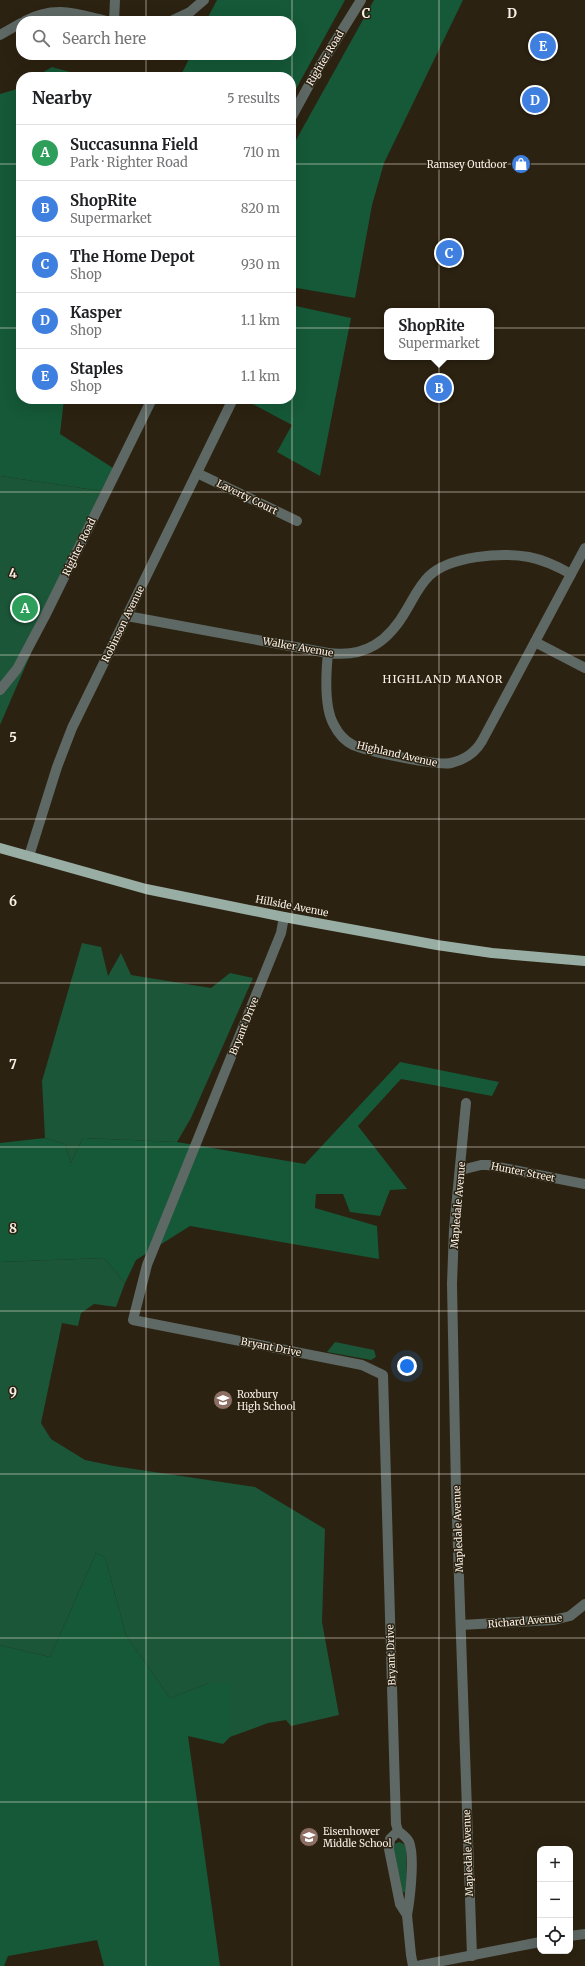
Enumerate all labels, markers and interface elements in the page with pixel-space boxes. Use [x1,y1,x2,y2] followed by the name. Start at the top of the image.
[362,5,371,22] text: C
[507,5,517,22] text: D
[16,16,296,60] search box
[30,27,52,49] icon: search
[303,28,347,88] street label: Righter Road
[62,29,146,48] text: Search here
[530,31,556,61] pin: E
[522,85,548,115] pin: D
[32,87,92,109] text: Nearby
[227,90,280,107] text: 5 results
[70,135,198,154] text: Succasunna Field
[40,144,50,161] text: A
[243,144,280,161] text: 710 m
[510,153,532,175] shop icon: Ramsey Outdoor
[70,154,188,171] text: Park · Righter Road
[427,158,507,171] place label: Ramsey Outdoor
[70,191,137,210] text: ShopRite
[40,200,50,217] text: B
[241,200,280,217] text: 820 m
[70,210,152,227] text: Supermarket
[436,238,462,268] pin: C
[70,247,195,266] text: The Home Depot
[41,256,49,273] text: C
[241,256,280,273] text: 930 m
[70,266,102,283] text: Shop
[70,303,122,322] text: Kasper
[384,308,494,360] popup
[40,312,50,329] text: D
[241,312,280,329] text: 1.1 km
[398,316,465,335] text: ShopRite
[70,322,102,339] text: Shop
[398,335,480,352] text: Supermarket
[70,359,123,378] text: Staples
[41,368,49,385] text: E
[241,368,280,385] text: 1.1 km
[426,373,452,403] pin: B
[70,378,102,395] text: Shop
[214,477,280,517] street label: Laverty Court
[59,516,99,578] street label: Righter Road
[9,565,18,582] text: 4
[99,584,147,664] street label: Robinson Avenue
[12,593,38,623] pin: A
[261,634,334,660] street label: Walker Avenue
[383,672,503,686] district label: HIGHLAND MANOR
[9,729,17,746] text: 5
[355,738,439,770] street label: Highland Avenue
[9,893,17,910] text: 6
[254,893,330,919] street label: Hillside Avenue
[227,995,261,1057] street label: Bryant Drive
[9,1056,17,1073] text: 7
[490,1159,556,1185] street label: Hunter Street
[448,1161,468,1249] street label: Mapledale Avenue
[9,1220,17,1237] text: 8
[240,1335,302,1359] street label: Bryant Drive
[397,1356,417,1376] your location
[9,1384,17,1401] text: 9
[237,1388,296,1413] place label: Roxbury High School
[212,1389,234,1411] school or university icon: Roxbury High School
[450,1485,466,1573] street label: Mapledale Avenue
[487,1611,563,1631] street label: Richard Avenue
[383,1624,399,1686] street label: Bryant Drive
[460,1809,476,1897] street label: Mapledale Avenue
[323,1825,392,1850] place label: Eisenhower Middle School
[298,1826,320,1848] school or university icon: Eisenhower Middle School
[537,1846,573,1954] map controls
[537,1846,573,1882] button: +
[537,1882,573,1918] button: −
[537,1918,573,1954] button: locate

